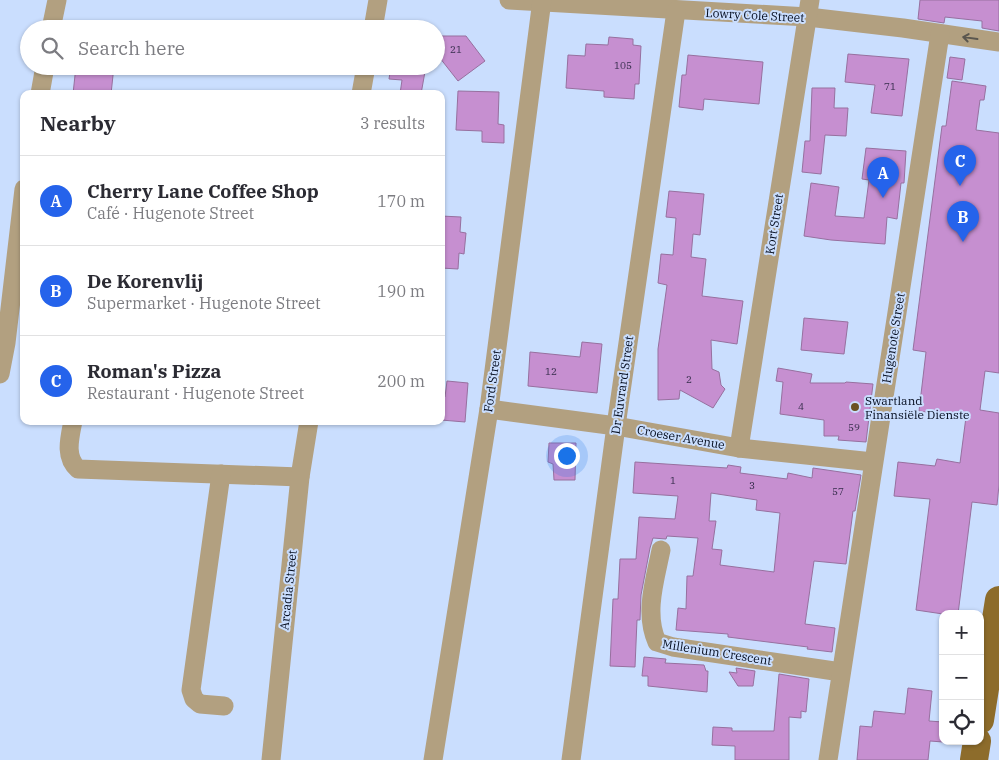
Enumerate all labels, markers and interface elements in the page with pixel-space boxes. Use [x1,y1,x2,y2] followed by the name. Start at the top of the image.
[705,5,805,25] street label: Lowry Cole Street
[20,20,445,75] search box
[962,33,978,43] one-way arrow
[38,34,66,62] icon: search
[78,36,185,60] text: Search here
[450,43,462,56] house number: 21
[614,59,632,72] house number: 105
[884,80,896,93] house number: 71
[40,109,116,137] text: Nearby
[360,113,425,133] text: 3 results
[944,145,976,186] pin: C
[867,157,899,198] pin: A
[87,179,319,203] text: Cherry Lane Coffee Shop
[50,191,62,211] text: A
[377,191,425,211] text: 170 m
[762,193,786,255] street label: Kort Street
[947,201,979,242] pin: B
[87,203,254,223] text: Café · Hugenote Street
[87,269,203,293] text: De Korenvlij
[50,281,62,301] text: B
[377,281,425,301] text: 190 m
[878,292,908,384] street label: Hugenote Street
[87,293,321,313] text: Supermarket · Hugenote Street
[608,335,636,435] street label: Dr Euvrard Street
[480,349,504,413] street label: Ford Street
[87,359,221,383] text: Roman's Pizza
[545,365,557,378] house number: 12
[51,371,61,391] text: C
[377,371,425,391] text: 200 m
[686,373,692,386] house number: 2
[87,383,304,403] text: Restaurant · Hugenote Street
[865,393,970,422] place label: Swartland Finansiële Dienste
[798,400,804,413] house number: 4
[849,401,861,413] marker: Swartland Finansiële Dienste
[848,421,860,434] house number: 59
[636,422,726,452] street label: Croeser Avenue
[554,443,580,469] your location
[670,474,676,487] house number: 1
[749,479,755,492] house number: 3
[832,485,844,498] house number: 57
[276,549,300,631] street label: Arcadia Street
[939,610,984,745] map controls
[939,610,984,655] button: +
[661,636,773,668] street label: Millenium Crescent
[939,655,984,700] button: −
[939,700,984,745] button: locate

